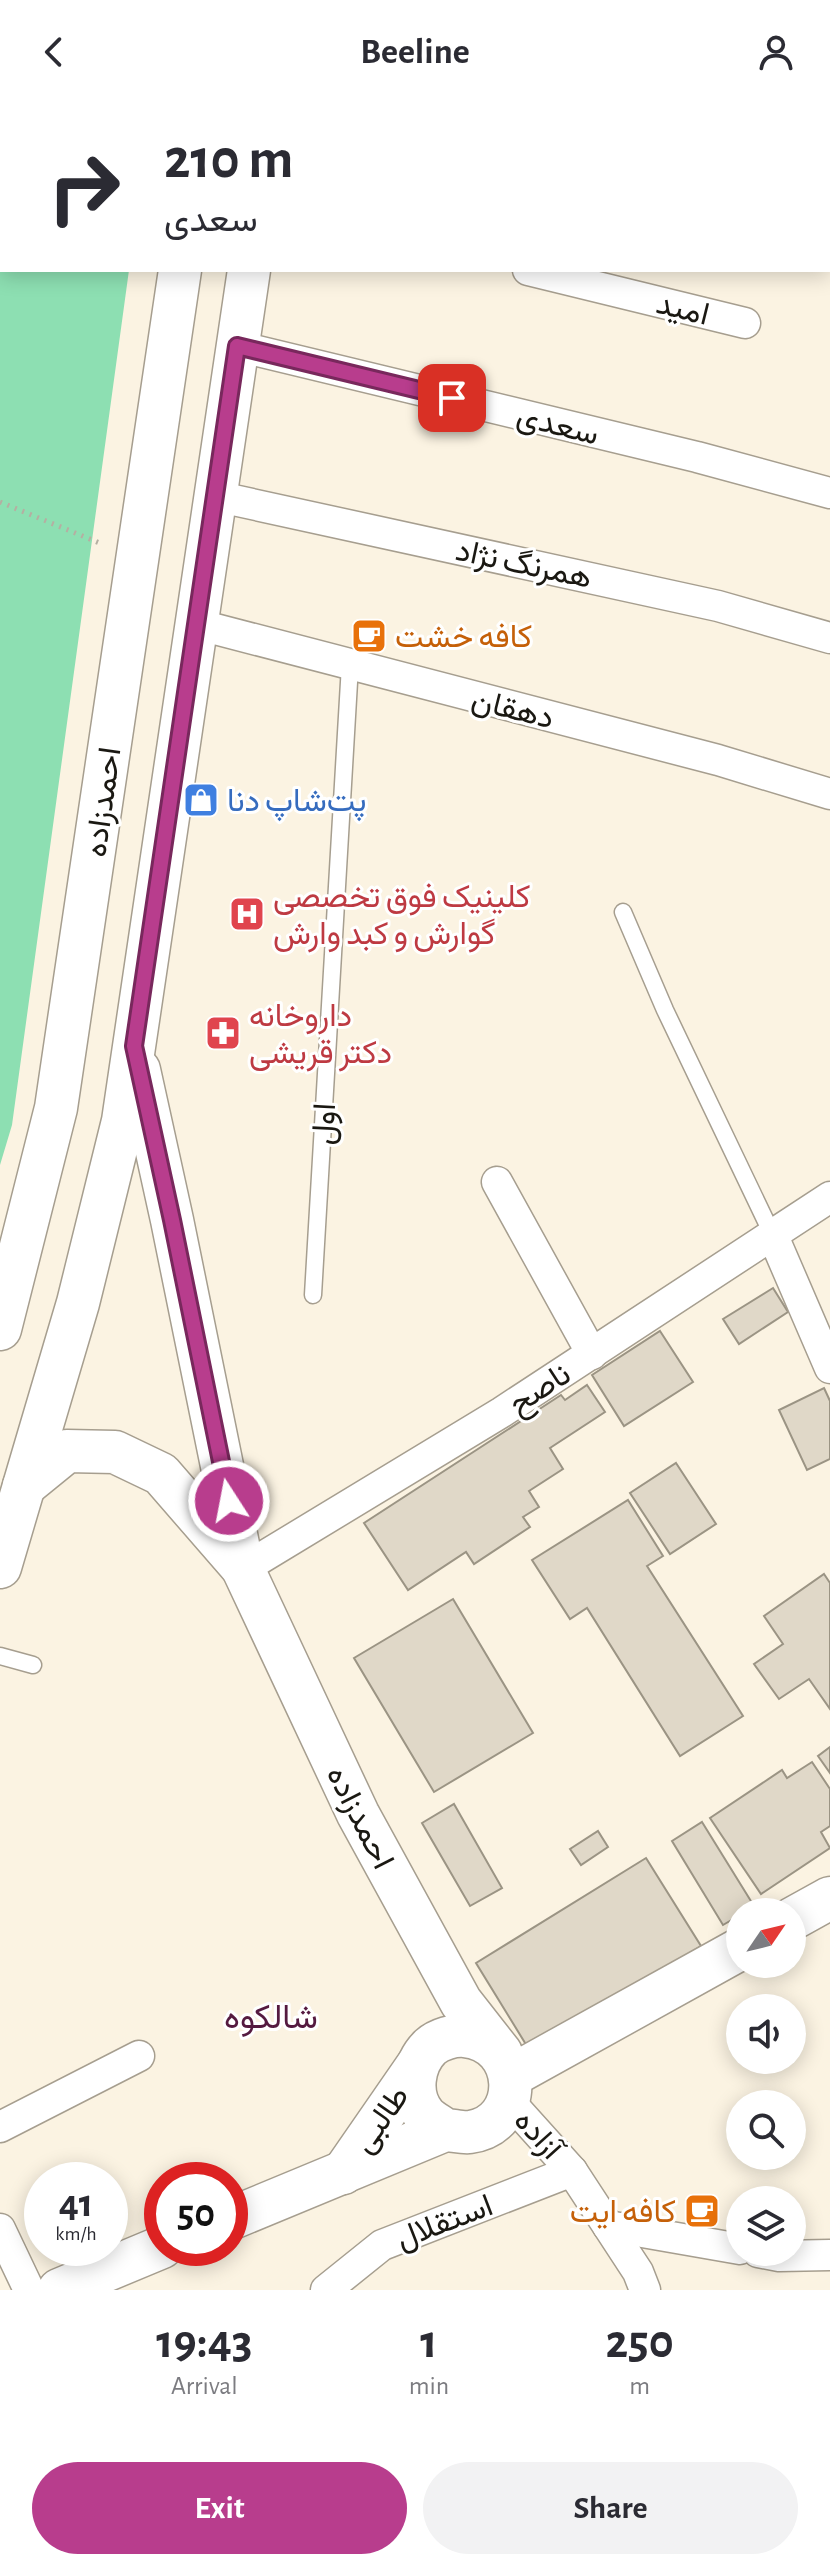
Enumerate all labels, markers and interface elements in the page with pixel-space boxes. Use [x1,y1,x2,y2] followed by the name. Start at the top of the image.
[32,30,76,74] icon: back
[754,30,798,74] icon: person
[360,34,470,70] text: Beeline
[164,132,293,188] text: 210 m
[32,136,136,240] icon: right
[164,202,258,238] text: سعدی
[653,287,712,332] street label: امید
[418,364,486,432] pin
[430,376,474,420] icon: arrive
[513,399,602,452] street label: سعدی
[452,534,595,597] street label: همرنگ نژاد
[350,617,388,655] cafe icon: کافه خشت
[395,621,532,653] place label: کافه خشت
[468,683,557,736] street label: دهقان
[79,745,130,860] street label: احمدزاده
[182,781,220,819] shop icon: پت‌شاپ دنا
[227,785,366,822] place label: پت‌شاپ دنا
[273,881,531,953] place label: کلینیک فوق تخصصی گوارش و کبد وارش
[228,895,266,933] hospital icon: کلینیک فوق تخصصی گوارش و کبد وارش
[249,1000,392,1072] place label: داروخانه دکتر قریشی
[204,1014,242,1052] pharmacy icon: داروخانه دکتر قریشی
[307,1102,344,1146] street label: اول
[503,1357,579,1425] street label: ناصح
[187,1459,271,1543] position arrow
[318,1761,399,1875] street label: احمدزاده
[726,1898,806,1978] north arrow
[726,1898,806,2266] map controls
[726,1994,806,2074] button: sound
[224,2001,318,2037] district label: شالکوه
[347,2080,417,2160] street label: طالبی
[726,2090,806,2170] button: search
[506,2104,570,2169] street label: آزاده
[144,2162,248,2266] speed limit sign: 50
[59,2184,93,2224] text: 41
[726,2186,806,2266] button: layers
[392,2189,497,2256] street label: استقلال
[683,2192,721,2230] cafe icon: کافه ایت
[570,2196,676,2229] place label: کافه ایت
[55,2224,97,2244] text: km/h
[156,2319,253,2367] text: 19:43
[420,2319,438,2367] text: 1
[605,2319,674,2367] text: 250
[171,2373,238,2399] text: Arrival
[409,2373,449,2399] text: min
[629,2373,650,2399] text: m
[32,2462,407,2554] button: Exit
[423,2462,798,2554] button: Share

